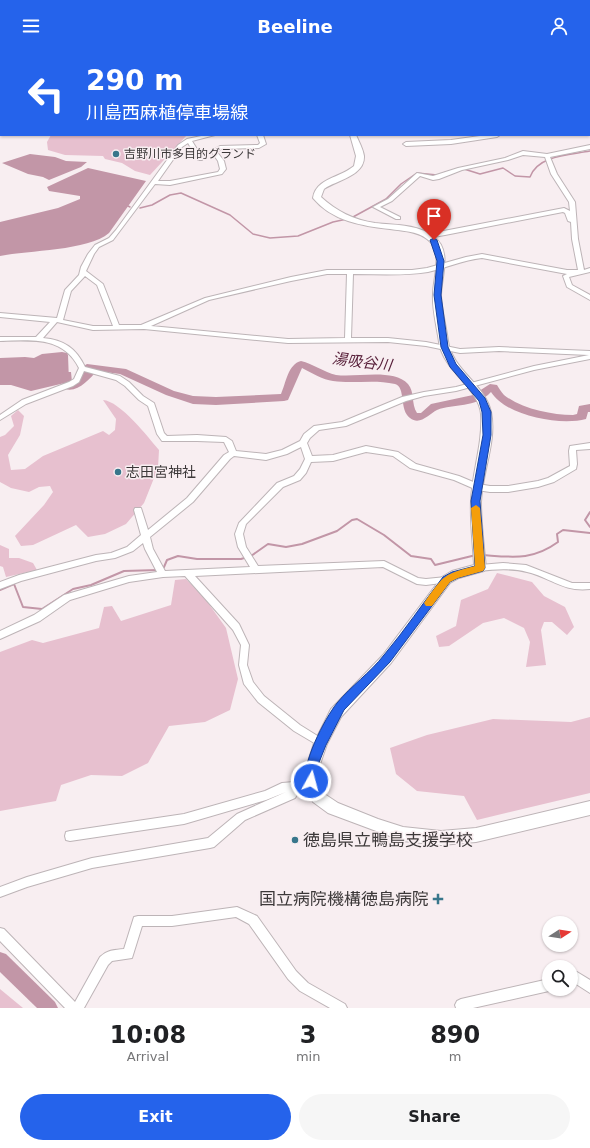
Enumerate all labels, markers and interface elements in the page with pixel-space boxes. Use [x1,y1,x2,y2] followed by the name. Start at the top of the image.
[20,15,42,37] icon: menu
[548,15,570,37] icon: person
[257,16,333,37] text: Beeline
[86,64,183,97] text: 290 m
[20,68,72,120] icon: left
[86,102,248,123] text: 川島西麻植停車場線
[124,147,256,161] place label: 吉野川市多目的グランド
[111,149,121,159] marker: 吉野川市多目的グランド
[417,199,451,240] pin
[423,205,445,227] icon: arrive
[331,349,395,375] water label: 湯吸谷川
[126,464,196,480] place label: 志田宮神社
[113,467,123,477] marker: 志田宮神社
[290,760,332,802] position arrow
[303,830,473,850] place label: 徳島県立鴨島支援学校
[290,835,300,845] marker: 徳島県立鴨島支援学校
[259,889,429,909] place label: 国立病院機構徳島病院
[432,893,444,905] marker: 国立病院機構徳島病院
[542,916,578,952] north arrow
[542,916,578,996] map controls
[542,960,578,996] button: search
[110,1021,186,1049] text: 10:08
[300,1021,316,1049] text: 3
[430,1021,480,1049] text: 890
[127,1049,169,1064] text: Arrival
[296,1049,320,1064] text: min
[449,1049,462,1064] text: m
[20,1094,291,1140] button: Exit
[299,1094,570,1140] button: Share

